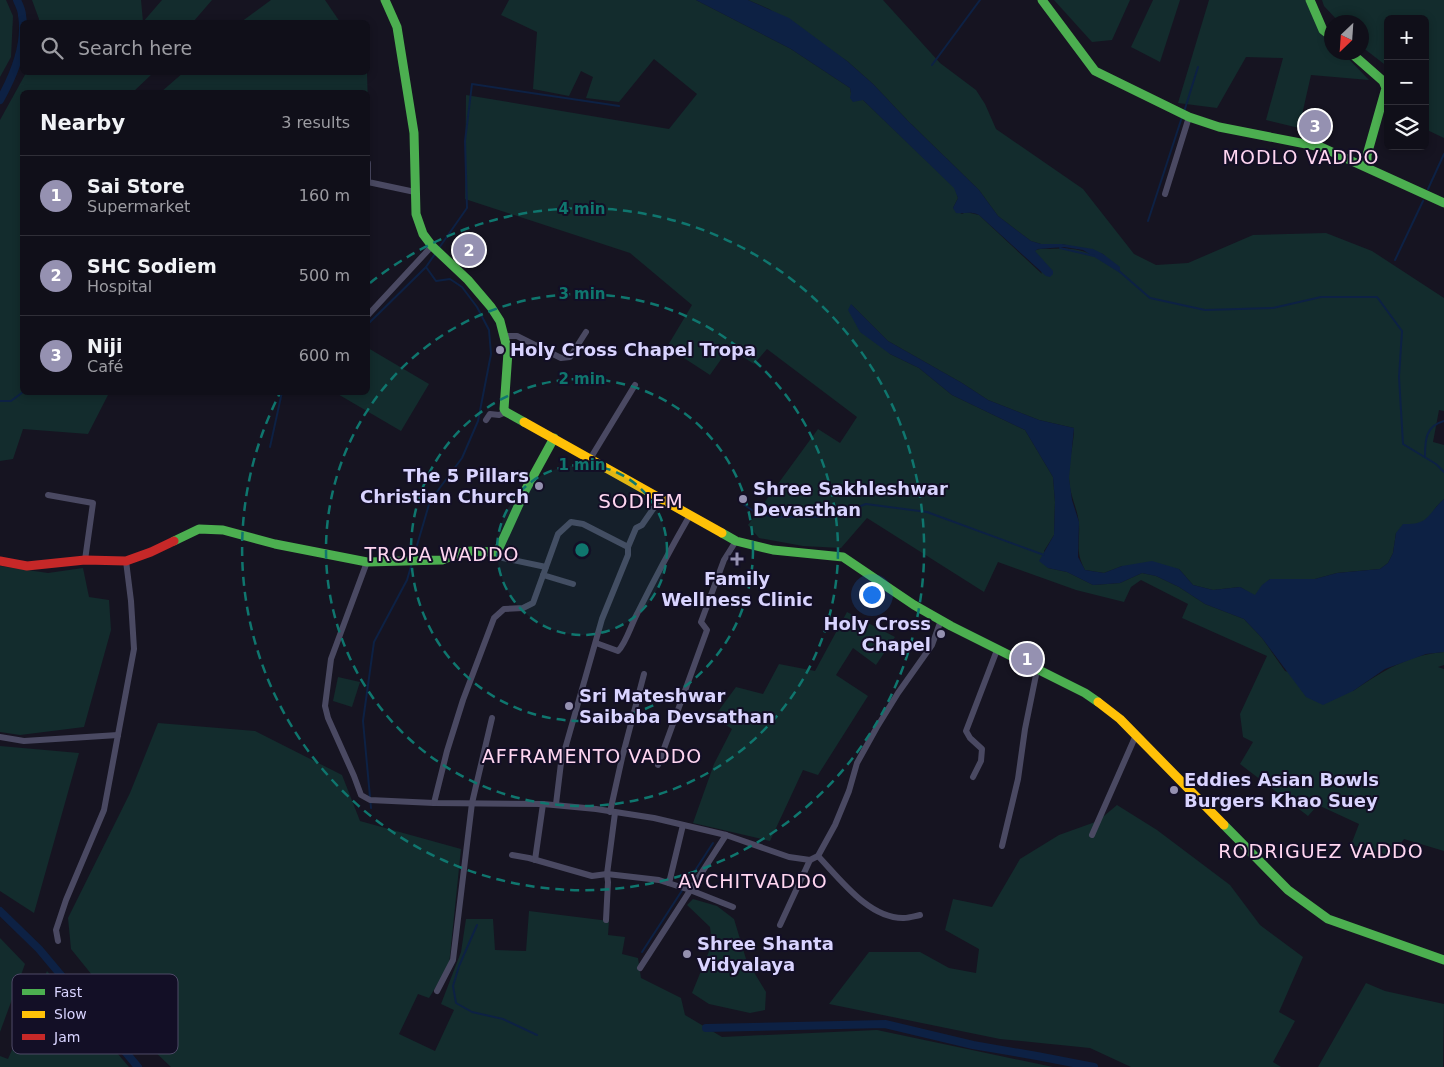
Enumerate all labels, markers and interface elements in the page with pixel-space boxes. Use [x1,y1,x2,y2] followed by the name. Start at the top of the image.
[1324,15,1369,60] north arrow
[1384,15,1429,150] map controls
[1384,15,1429,60] button: +
[20,20,370,75] search box
[38,34,66,62] icon: search
[78,37,192,59] text: Search here
[1384,60,1429,105] button: −
[1384,105,1429,150] button: layers
[1299,107,1331,145] pin: 3
[40,111,125,135] text: Nearby
[281,113,350,132] text: 3 results
[1223,146,1379,168] district label: MODLO VADDO
[87,175,185,197] text: Sai Store
[50,186,62,205] text: 1
[299,186,350,205] text: 160 m
[87,197,190,216] text: Supermarket
[558,200,606,218] text: 4 min
[453,231,485,269] pin: 2
[87,255,217,277] text: SHC Sodiem
[50,266,62,285] text: 2
[299,266,350,285] text: 500 m
[87,277,152,296] text: Hospital
[558,285,606,303] text: 3 min
[87,335,122,357] text: Niji
[510,339,756,360] place label: Holy Cross Chapel Tropa
[494,344,506,356] marker: Holy Cross Chapel Tropa
[50,346,62,365] text: 3
[299,346,350,365] text: 600 m
[87,357,123,376] text: Café
[558,370,606,388] text: 2 min
[558,456,606,474] text: 1 min
[360,465,529,507] place label: The 5 Pillars Christian Church
[753,478,948,520] place label: Shree Sakhleshwar Devasthan
[533,480,545,492] marker: The 5 Pillars Christian Church
[598,489,684,513] district label: SODIEM
[737,493,749,505] marker: Shree Sakhleshwar Devasthan
[573,541,591,559] centre of rings
[363,543,520,565] district label: TROPA WADDO
[730,552,744,566] marker: Family Wellness Clinic
[661,568,813,610] place label: Family Wellness Clinic
[859,582,885,608] your location
[824,613,931,655] place label: Holy Cross Chapel
[935,628,947,640] marker: Holy Cross Chapel
[1011,640,1043,678] pin: 1
[579,685,775,727] place label: Sri Mateshwar Saibaba Devsathan
[563,700,575,712] marker: Sri Mateshwar Saibaba Devsathan
[482,745,702,767] district label: AFFRAMENTO VADDO
[1184,769,1379,811] place label: Eddies Asian Bowls Burgers Khao Suey
[1168,784,1180,796] marker: Eddies Asian Bowls Burgers Khao Suey
[1218,840,1424,862] district label: RODRIGUEZ VADDO
[678,870,828,892] district label: AVCHITVADDO
[697,933,834,975] place label: Shree Shanta Vidyalaya
[681,948,693,960] marker: Shree Shanta Vidyalaya
[12,974,178,1054] legend
[54,984,83,1000] text: Fast
[54,1006,87,1022] text: Slow
[53,1029,80,1045] text: Jam

